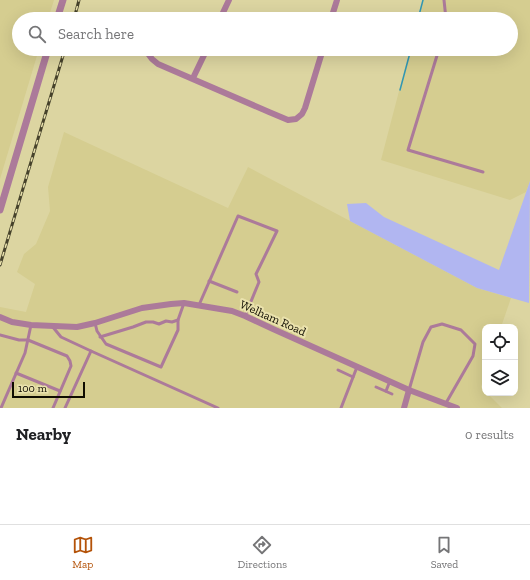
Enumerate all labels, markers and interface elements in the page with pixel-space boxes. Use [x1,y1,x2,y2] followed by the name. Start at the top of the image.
[12,12,518,56] search box
[26,23,48,45] icon: search
[58,25,134,43] text: Search here
[238,297,309,339] street label: Welham Road
[482,324,518,396] map controls
[482,324,518,360] button: locate
[482,360,518,396] button: layers
[12,380,85,399] scale bar
[18,382,47,395] text: 100 m
[16,424,71,444] text: Nearby
[465,427,514,442] text: 0 results
[72,534,94,571] tab: Map
[237,534,287,571] tab: Directions
[431,534,458,571] tab: Saved

